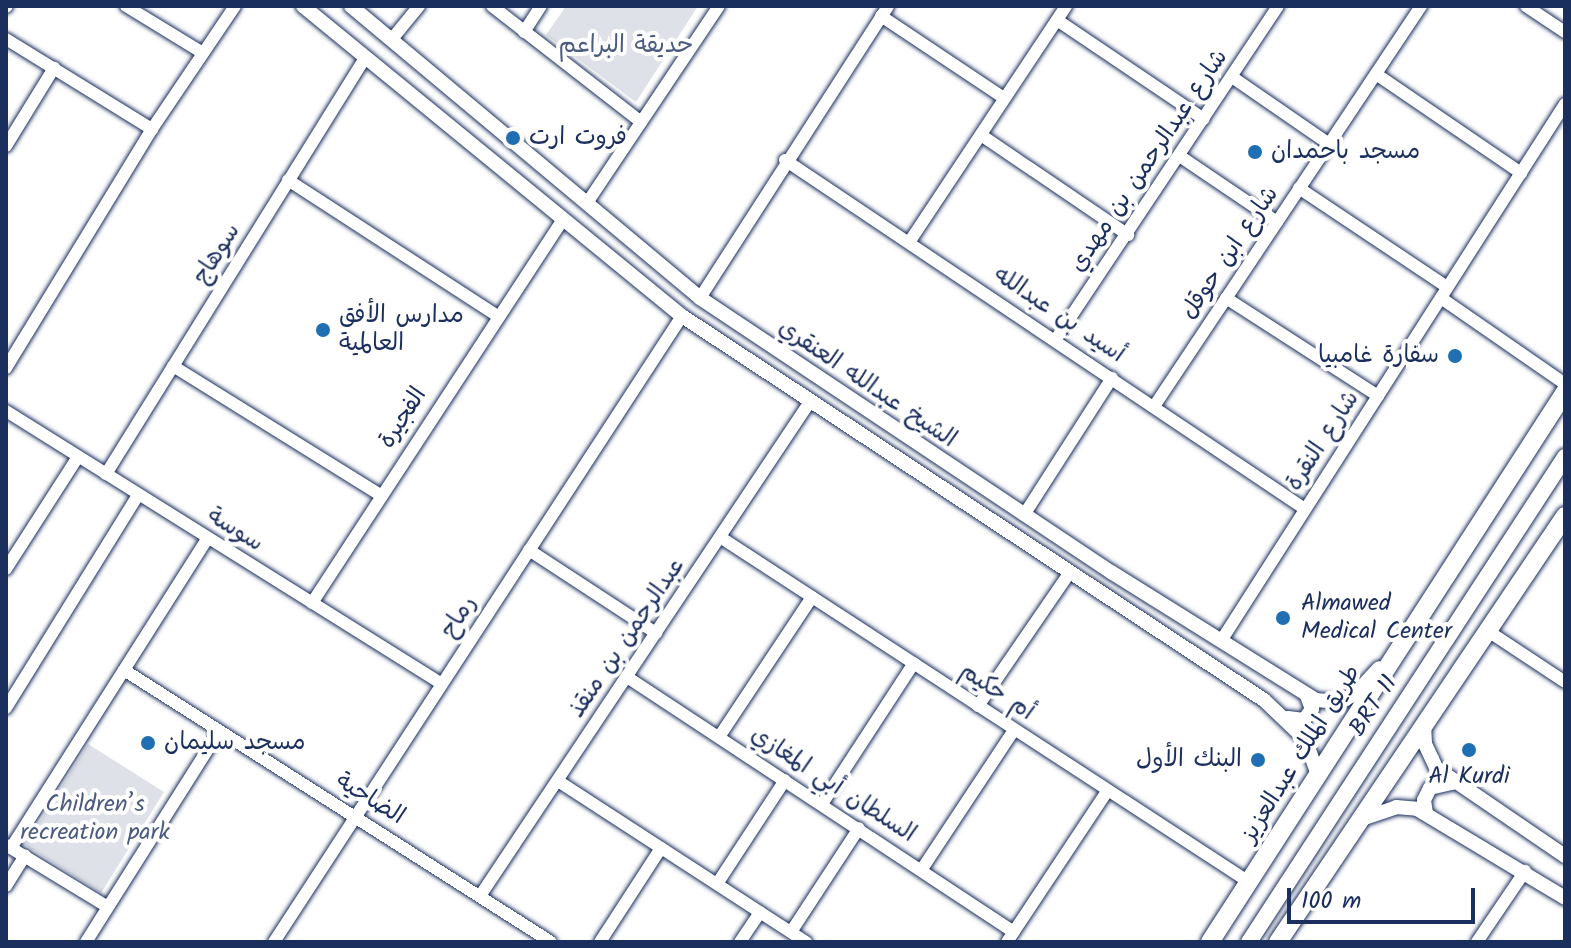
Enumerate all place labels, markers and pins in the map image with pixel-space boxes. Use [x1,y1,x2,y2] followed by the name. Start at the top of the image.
[529,124,627,152] place label: فروت ارت
[504,129,522,147] marker: فروت ارت
[1271,138,1420,166] place label: مسجد باحمدان
[1246,143,1264,161] marker: مسجد باحمدان
[339,302,464,358] place label: مدارس الأفق العالمية
[314,321,332,339] marker: مدارس الأفق العالمية
[1318,342,1439,370] place label: سفارة غامبيا
[1446,347,1464,365] marker: سفارة غامبيا
[1301,590,1452,646] place label: Almawed Medical Center
[1272,607,1294,629] marker: Almawed Medical Center
[164,729,305,757] place label: مسجد سليمان
[139,734,157,752] marker: مسجد سليمان
[1460,741,1478,759] marker: Al Kurdi
[1136,746,1242,774] place label: البنك الأول
[1249,751,1267,769] marker: البنك الأول
[1428,763,1510,791] place label: Al Kurdi

